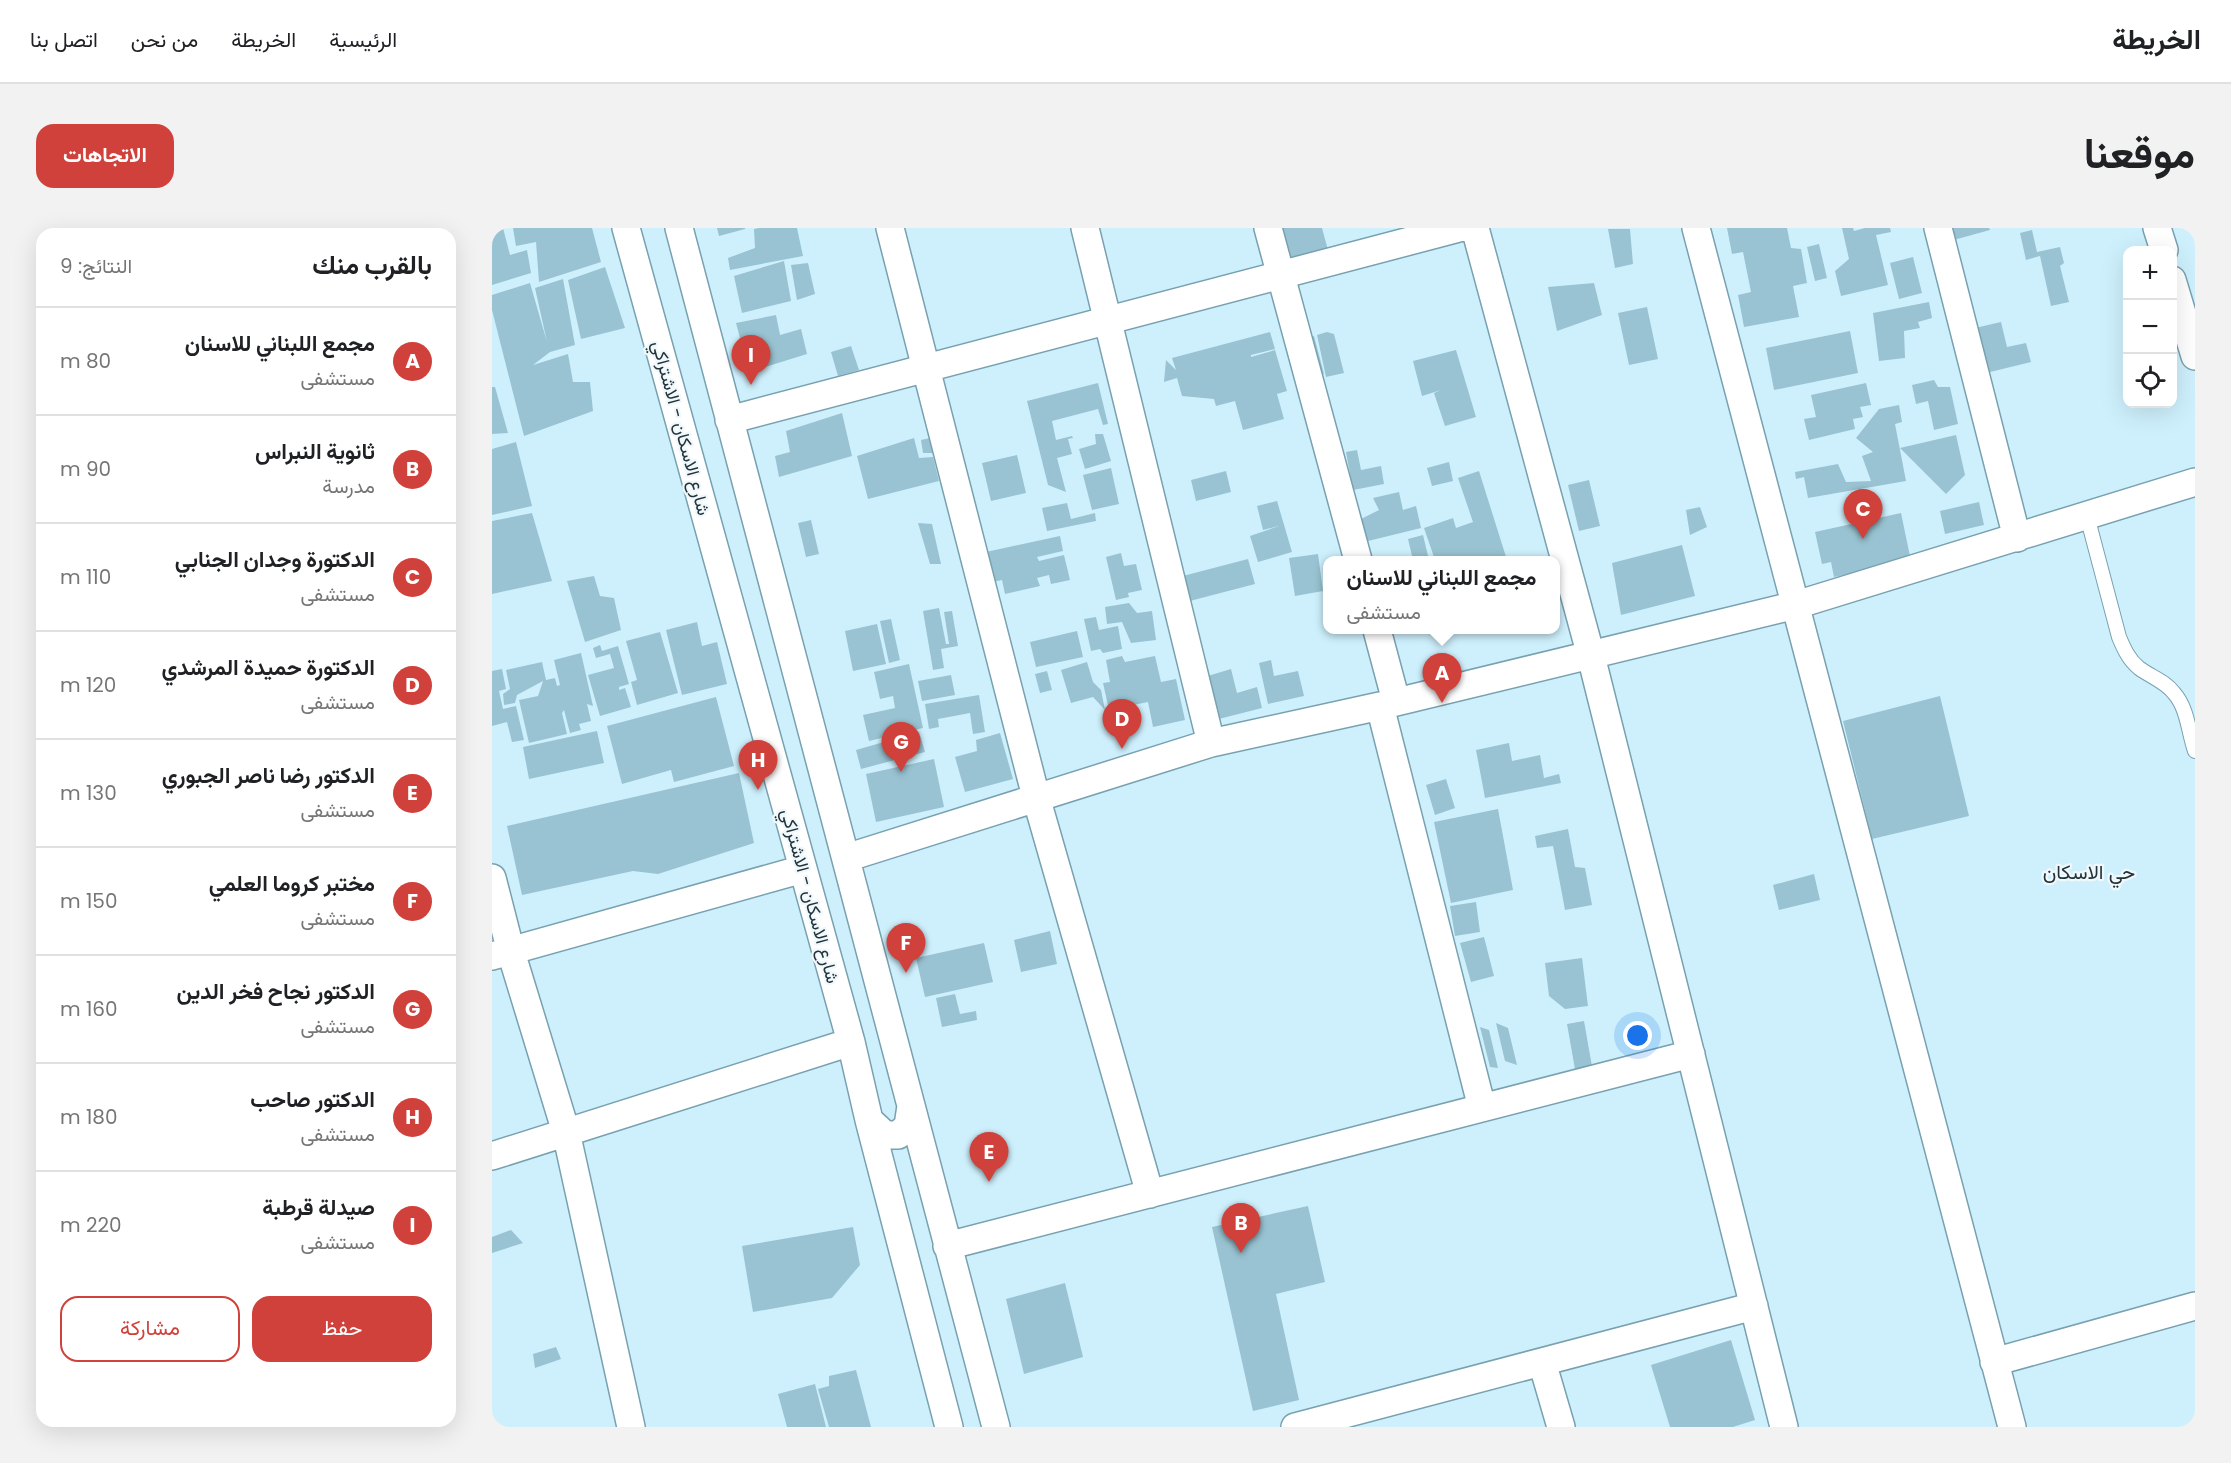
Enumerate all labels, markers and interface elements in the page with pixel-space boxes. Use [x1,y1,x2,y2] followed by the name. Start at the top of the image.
[2112,20,2201,59] text: الخريطة
[30,25,98,54] text: اتصل بنا
[131,25,198,54] text: من نحن
[231,25,296,54] text: الخريطة
[329,25,397,54] text: الرئيسية
[36,124,174,188] button: الاتجاهات
[2084,124,2195,183] text: موقعنا
[2123,246,2177,408] map controls
[2123,246,2177,300] button: +
[312,247,432,283] text: بالقرب منك
[60,252,132,280] text: النتائج: 9
[2123,300,2177,354] button: −
[185,328,375,359] text: مجمع اللبناني للاسنان
[732,336,770,385] pin: I
[643,338,717,519] street label: شارع الاسكان - الاشتراكي
[60,347,111,375] text: 80 m
[405,347,420,375] text: A
[2123,354,2177,408] button: locate
[300,364,375,392] text: مستشفى
[255,436,375,467] text: ثانوية النبراس
[60,455,111,483] text: 90 m
[406,455,419,483] text: B
[322,472,375,500] text: مدرسة
[1844,490,1882,539] pin: C
[175,544,375,575] text: الدكتورة وجدان الجنابي
[1323,556,1560,634] popup
[1346,562,1537,593] text: مجمع اللبناني للاسنان
[60,563,111,591] text: 110 m
[405,563,420,591] text: C
[300,580,375,608] text: مستشفى
[1346,598,1421,626] text: مستشفى
[161,652,375,683] text: الدكتورة حميدة المرشدي
[1422,654,1462,703] pin: A
[60,671,116,699] text: 120 m
[405,671,420,699] text: D
[300,688,375,716] text: مستشفى
[1102,700,1142,749] pin: D
[882,722,920,772] pin: G
[738,740,778,790] pin: H
[162,760,375,791] text: الدكتور رضا ناصر الجبوري
[60,779,117,807] text: 130 m
[407,779,418,807] text: E
[300,796,375,824] text: مستشفى
[772,806,846,987] street label: شارع الاسكان - الاشتراكي
[2043,858,2135,889] district label: حي الاسكان
[209,868,375,899] text: مختبر كروما العلمي
[60,887,117,915] text: 150 m
[407,887,418,915] text: F
[300,904,375,932] text: مستشفى
[886,924,926,973] pin: F
[176,976,375,1007] text: الدكتور نجاح فخر الدين
[60,995,118,1023] text: 160 m
[405,995,420,1023] text: G
[300,1012,375,1040] text: مستشفى
[1623,1021,1652,1050] your location
[250,1084,375,1115] text: الدكتور صاحب
[60,1103,118,1131] text: 180 m
[405,1103,420,1131] text: H
[300,1120,375,1148] text: مستشفى
[970,1132,1008,1182] pin: E
[262,1192,375,1223] text: صيدلة قرطبة
[1222,1204,1260,1253] pin: B
[60,1211,122,1239] text: 220 m
[410,1211,415,1239] text: I
[300,1228,375,1256] text: مستشفى
[60,1296,240,1362] button: مشاركة
[252,1296,432,1362] button: حفظ

